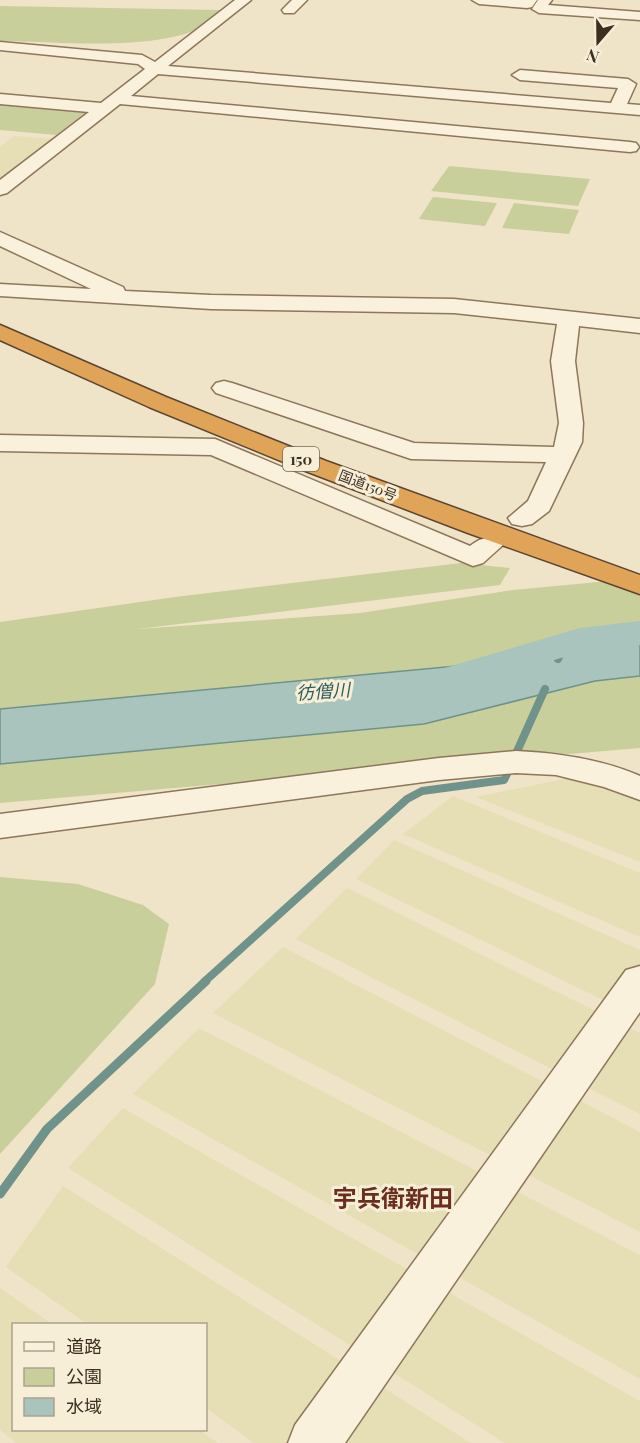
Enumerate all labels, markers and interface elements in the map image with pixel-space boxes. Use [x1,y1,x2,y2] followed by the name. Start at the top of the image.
[568,12,628,72] north arrow
[583,45,602,68] text: N
[283,447,319,471] road number: 150
[336,465,400,505] street label: 国道150号
[295,677,353,705] water label: 彷僧川
[333,1181,453,1213] district label: 宇兵衛新田
[12,1323,207,1431] legend
[66,1334,102,1358] text: 道路
[66,1364,102,1388] text: 公園
[66,1394,102,1418] text: 水域

